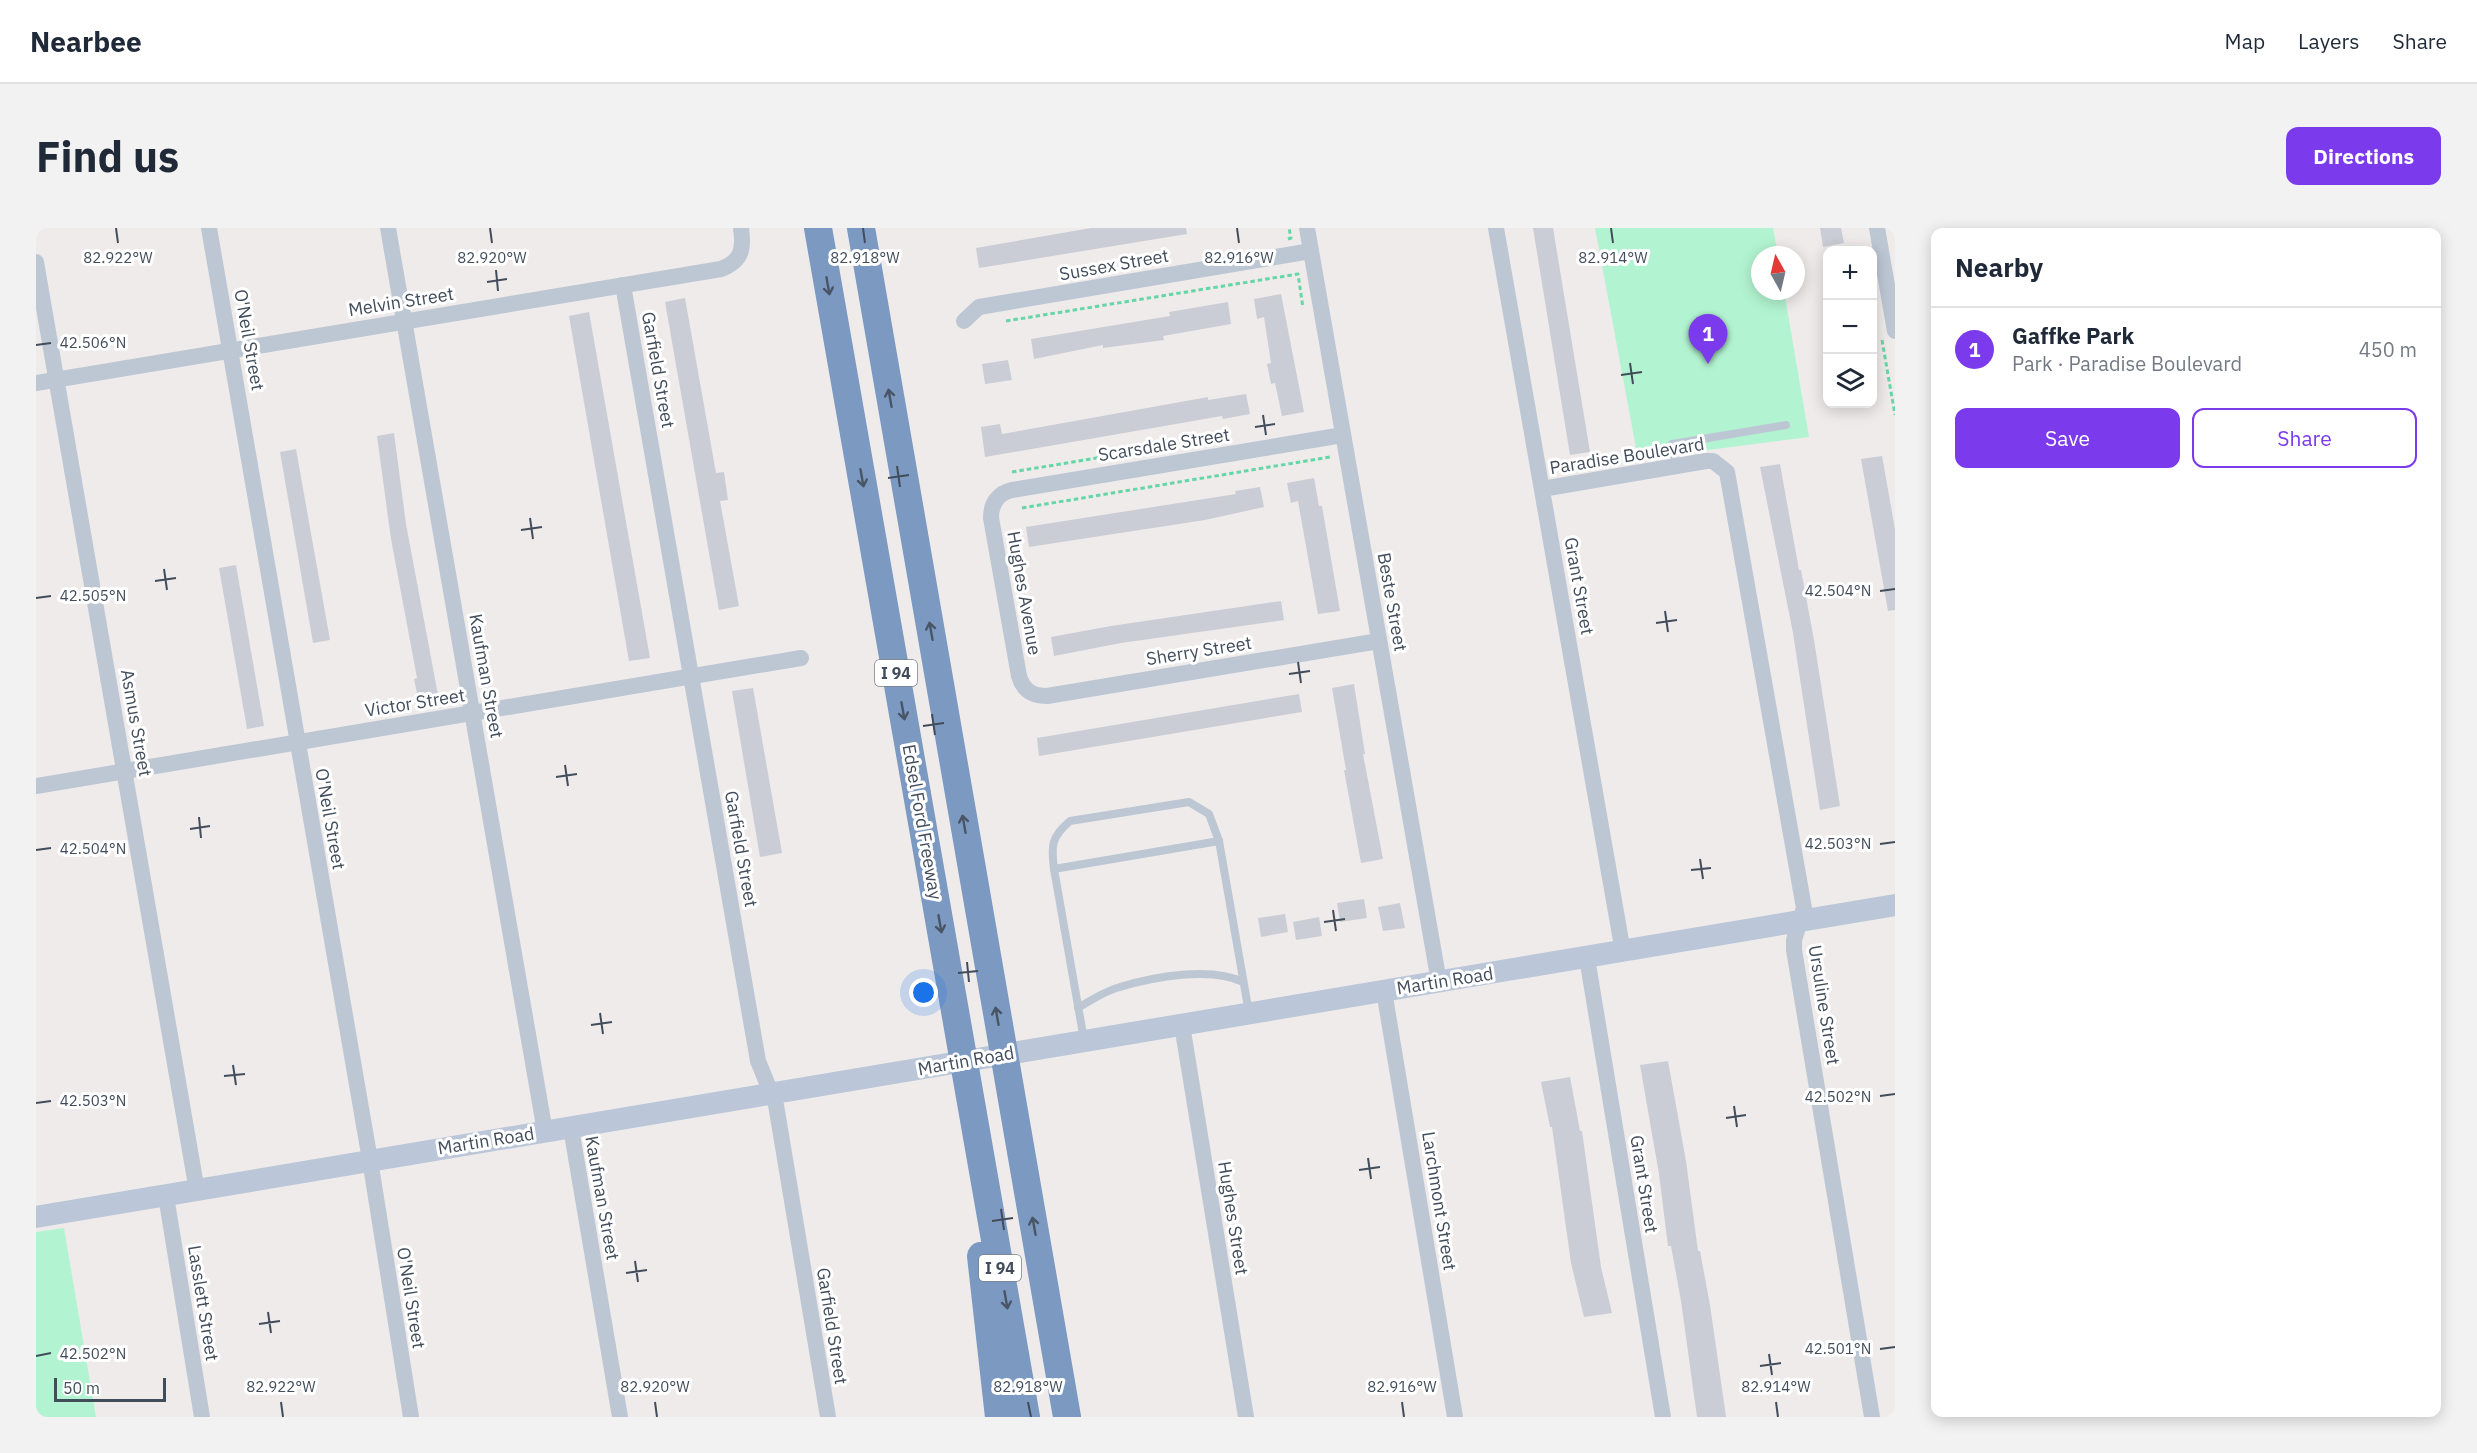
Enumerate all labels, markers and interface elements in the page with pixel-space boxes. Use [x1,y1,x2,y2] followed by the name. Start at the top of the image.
[30,23,142,60] text: Nearbee
[2225,27,2265,55] text: Map
[2298,27,2360,55] text: Layers
[2393,27,2447,55] text: Share
[2286,127,2441,185] button: Directions
[36,129,179,184] text: Find us
[1057,244,1170,285] street label: Sussex Street
[1751,246,1805,300] north arrow
[1823,246,1877,408] map controls
[1823,246,1877,300] button: +
[83,248,153,267] text: 82.922°W
[457,248,527,267] text: 82.920°W
[830,248,900,267] text: 82.918°W
[1204,248,1274,267] text: 82.916°W
[1578,248,1648,267] text: 82.914°W
[1955,250,2043,284] text: Nearby
[823,275,834,295] one-way arrow
[347,282,455,321] street label: Melvin Street
[229,287,270,392] street label: O'Neil Street
[1823,300,1877,354] button: −
[637,310,680,430] street label: Garfield Street
[1688,314,1728,364] pin: 1
[2012,321,2134,350] text: Gaffke Park
[60,333,126,352] text: 42.506°N
[1969,336,1981,363] text: 1
[2359,336,2417,363] text: 450 m
[2012,350,2242,377] text: Park · Paradise Boulevard
[1823,354,1877,408] button: layers
[884,389,895,408] one-way arrow
[1955,408,2180,468] button: Save
[2192,408,2417,468] button: Share
[1096,423,1231,466] street label: Scarsdale Street
[1548,432,1706,479] street label: Paradise Boulevard
[857,467,868,487] one-way arrow
[1002,529,1047,657] street label: Hughes Avenue
[1560,535,1599,637] street label: Grant Street
[1372,551,1413,653] street label: Beste Street
[1805,581,1871,600] text: 42.504°N
[60,586,126,605] text: 42.505°N
[464,612,509,740] street label: Kaufman Street
[925,622,936,642] one-way arrow
[1144,631,1253,670] street label: Sherry Street
[875,660,917,686] road number: I 94
[116,667,157,778] street label: Asmus Street
[363,683,467,722] street label: Victor Street
[897,701,908,721] one-way arrow
[897,742,947,901] street label: Edsel Ford Freeway
[310,766,351,871] street label: O'Neil Street
[720,789,763,909] street label: Garfield Street
[958,814,969,834] one-way arrow
[1805,834,1871,853] text: 42.503°N
[60,839,126,858] text: 42.504°N
[935,914,946,933] one-way arrow
[1804,943,1845,1066] street label: Ursuline Street
[1395,962,1495,999] street label: Martin Road
[909,978,938,1007] your location
[991,1006,1002,1026] one-way arrow
[916,1041,1016,1080] street label: Martin Road
[1805,1087,1871,1106] text: 42.502°N
[60,1091,126,1110] text: 42.503°N
[436,1122,536,1159] street label: Martin Road
[1417,1130,1462,1272] street label: Larchmont Street
[1625,1133,1664,1235] street label: Grant Street
[580,1134,625,1262] street label: Kaufman Street
[1213,1159,1254,1276] street label: Hughes Street
[1028,1216,1039,1236] one-way arrow
[183,1243,224,1362] street label: Lasslett Street
[392,1245,431,1350] street label: O'Neil Street
[979,1255,1021,1281] road number: I 94
[812,1266,853,1386] street label: Garfield Street
[1000,1290,1011,1310] one-way arrow
[1805,1339,1871,1358] text: 42.501°N
[60,1344,126,1363] text: 42.502°N
[54,1375,166,1402] scale bar
[246,1377,316,1396] text: 82.922°W
[620,1377,690,1396] text: 82.920°W
[993,1377,1063,1396] text: 82.918°W
[1367,1377,1437,1396] text: 82.916°W
[1741,1377,1811,1396] text: 82.914°W
[63,1378,100,1398] text: 50 m

